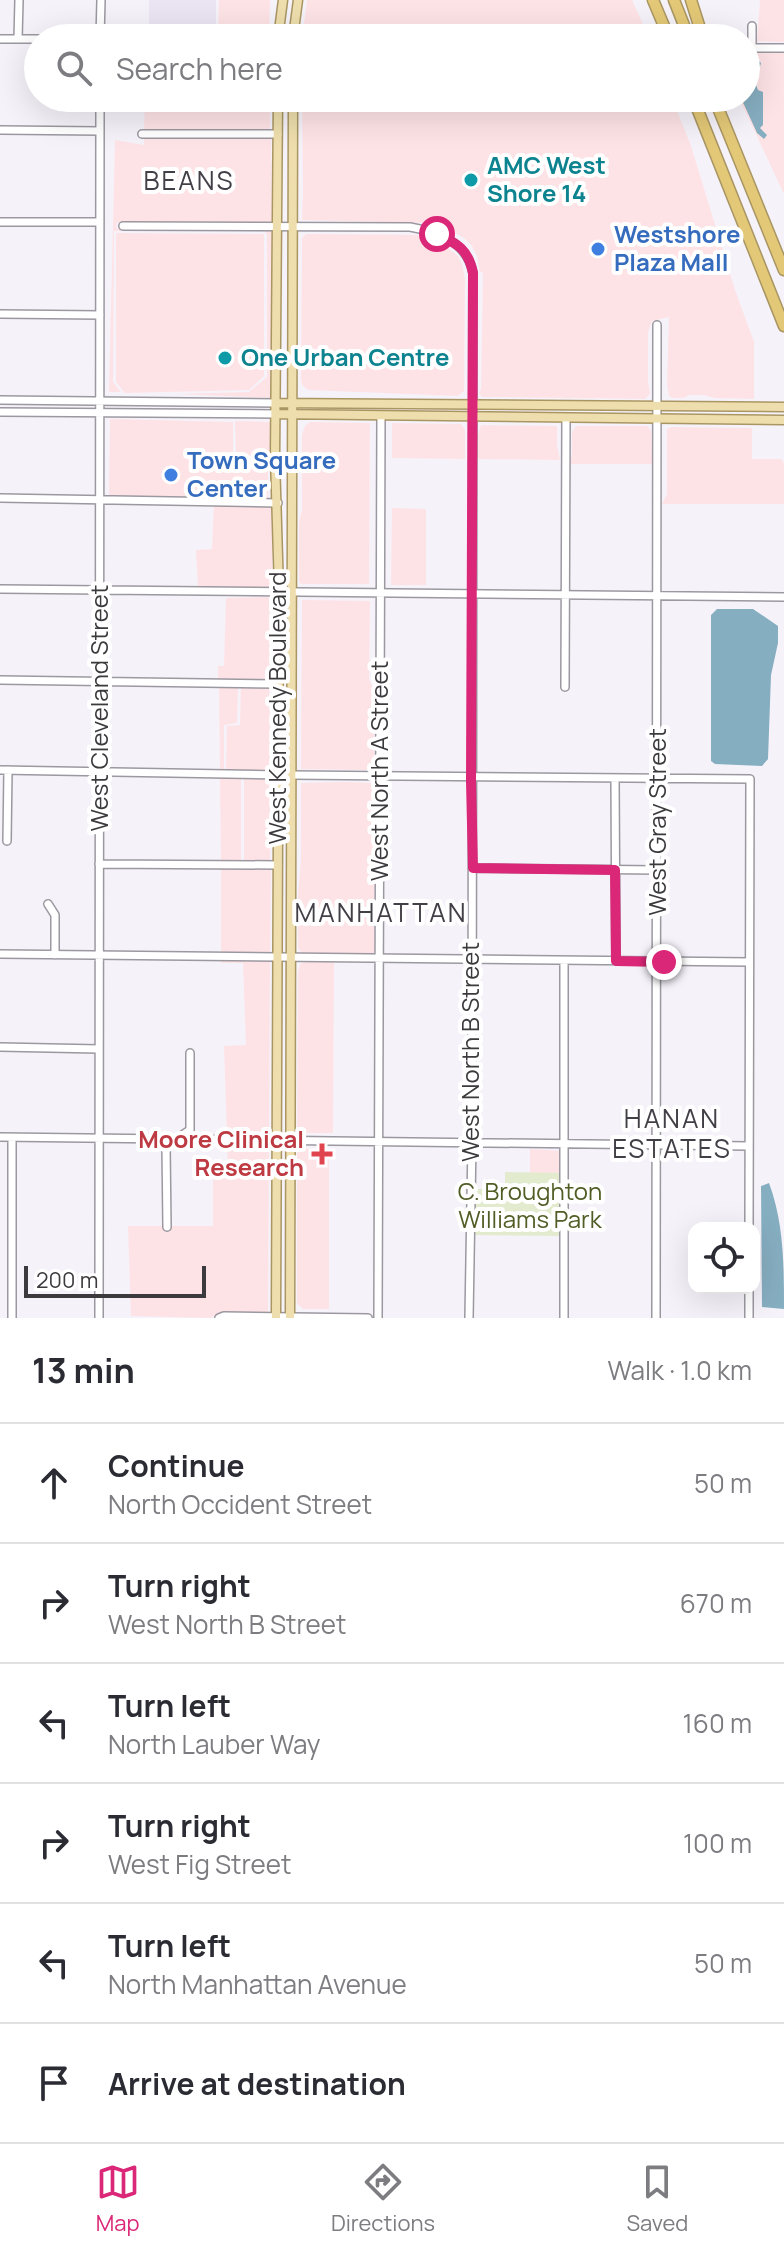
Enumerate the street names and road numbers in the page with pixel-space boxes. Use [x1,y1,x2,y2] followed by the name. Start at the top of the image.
[260,572,293,844] street label: West Kennedy Boulevard
[82,585,115,831] street label: West Cleveland Street
[362,661,395,881] street label: West North A Street
[640,728,673,916] street label: West Gray Street
[453,942,486,1162] street label: West North B Street

